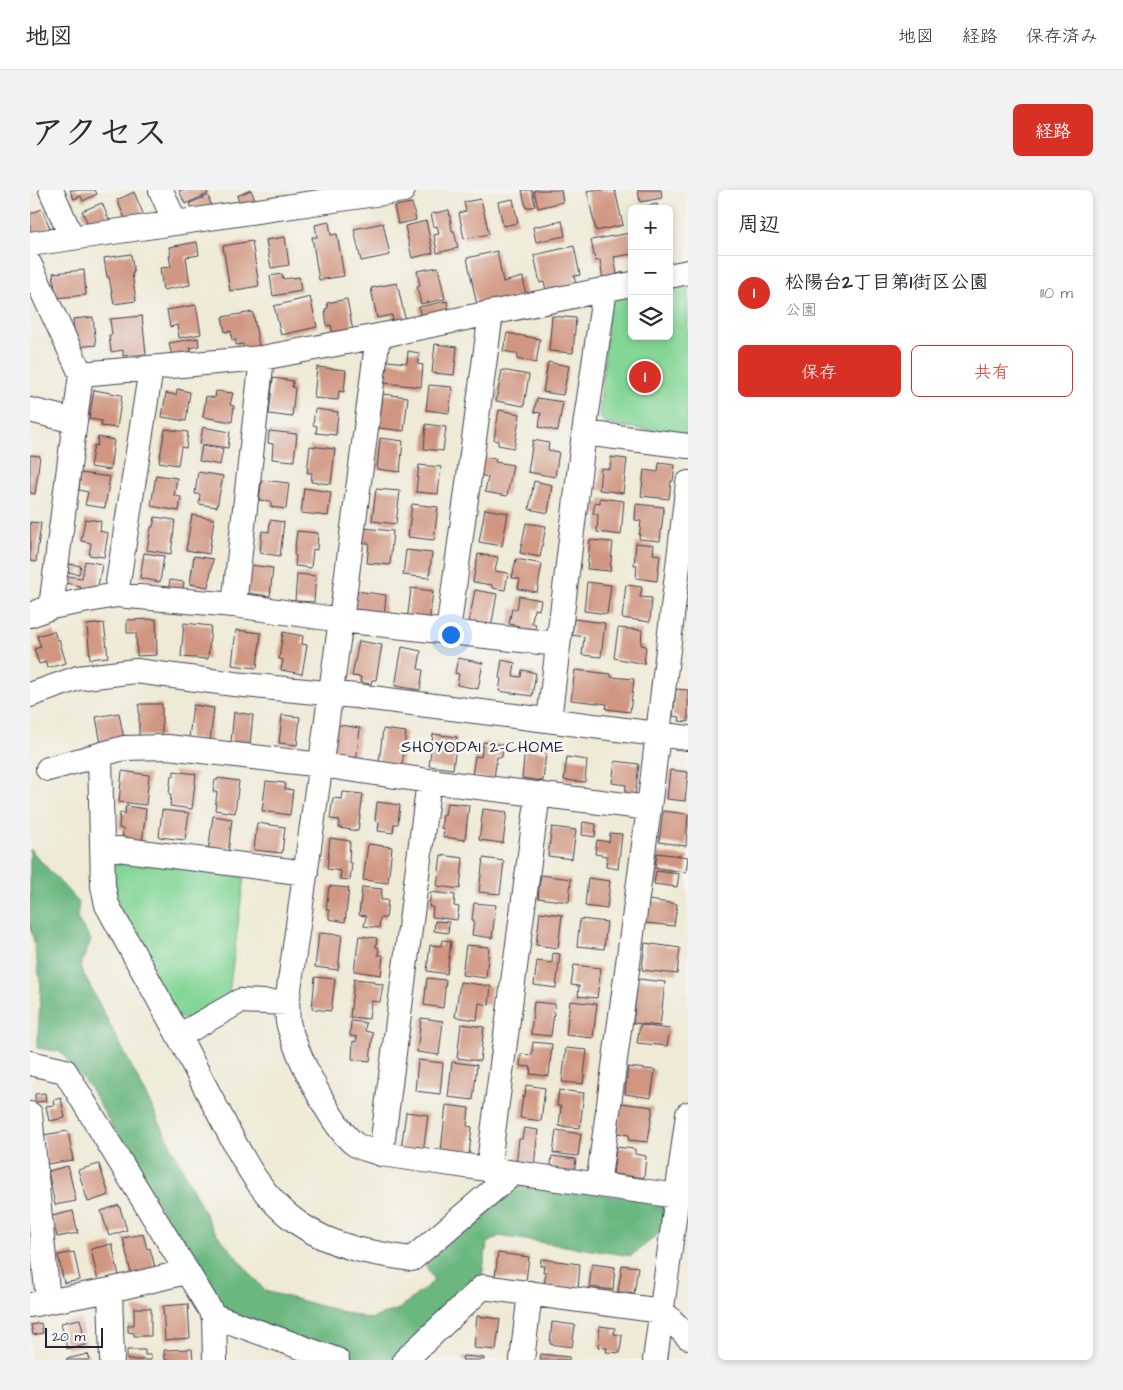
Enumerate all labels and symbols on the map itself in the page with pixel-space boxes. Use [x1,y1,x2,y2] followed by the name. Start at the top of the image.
[629,358,661,396] pin: 1
[438,622,464,648] your location
[401,736,565,758] district label: SHOYODAI 2-CHOME
[45,1325,102,1348] scale bar

